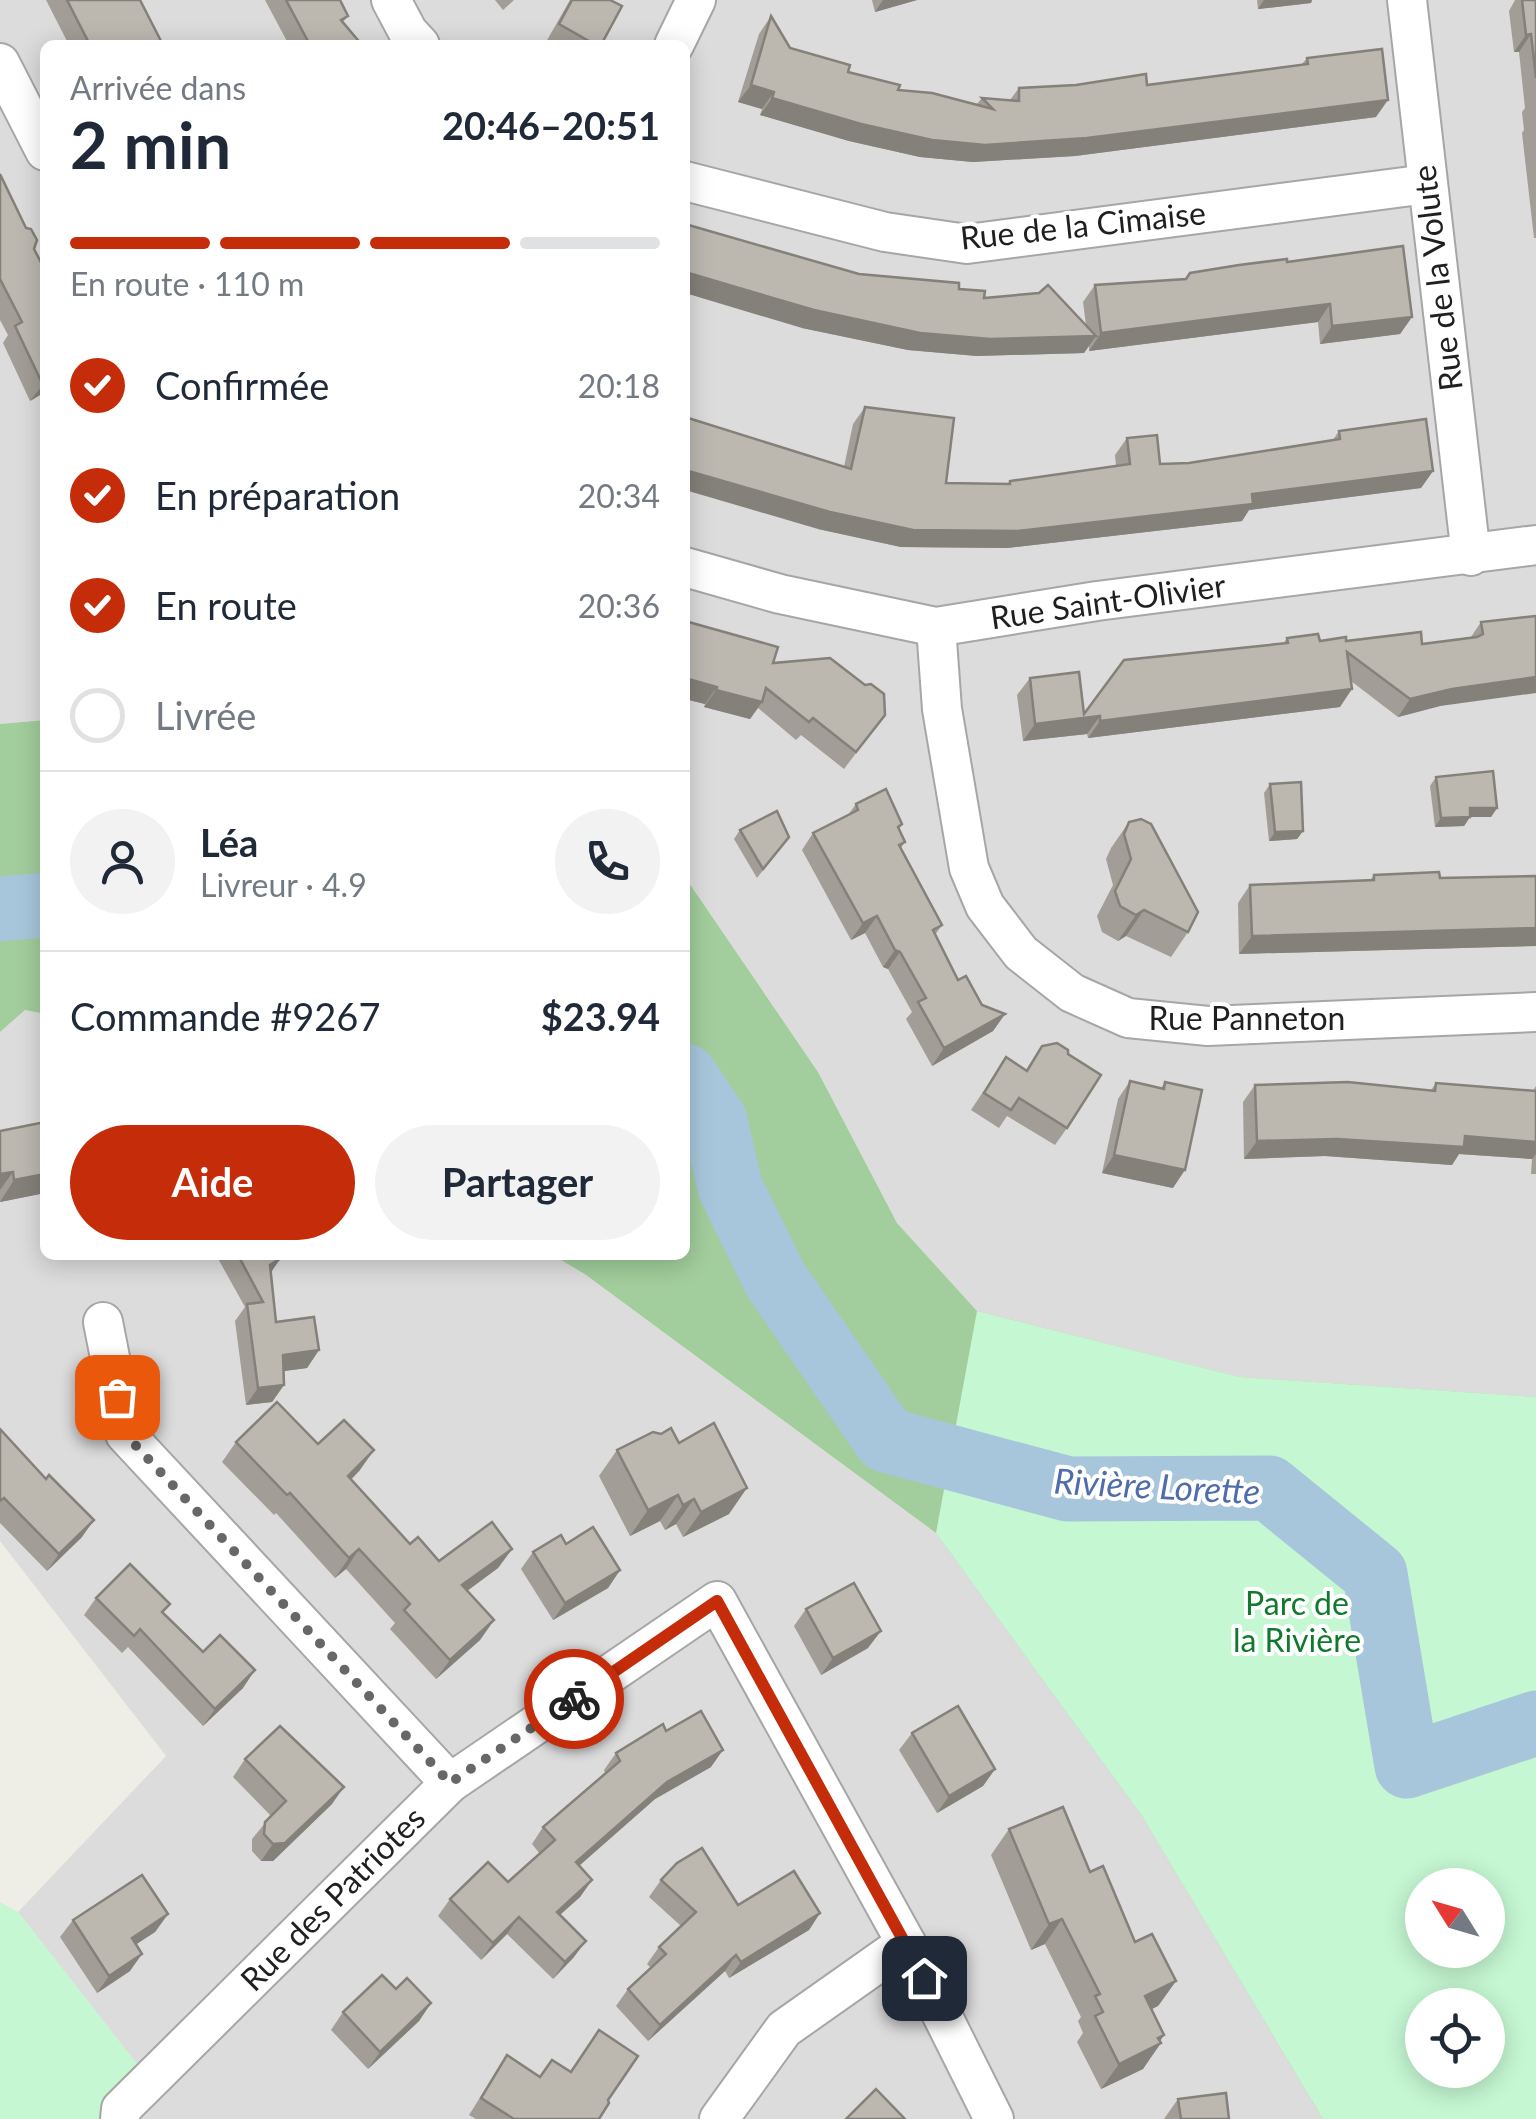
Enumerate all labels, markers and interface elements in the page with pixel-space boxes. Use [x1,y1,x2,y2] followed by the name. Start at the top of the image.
[70,68,246,107] text: Arrivée dans
[442,102,660,148] text: 20:46–20:51
[70,105,231,183] text: 2 min
[1403,163,1470,393] street label: Rue de la Volute
[958,192,1208,257] street label: Rue de la Cimaise
[70,264,304,303] text: En route · 110 m
[70,358,125,413] icon: check
[155,362,329,408] text: Confirmée
[578,366,660,405] text: 20:18
[70,468,125,523] icon: check
[155,472,400,518] text: En préparation
[578,476,660,515] text: 20:34
[988,565,1228,636] street label: Rue Saint-Olivier
[70,578,125,633] icon: check
[155,582,297,628] text: En route
[578,586,660,625] text: 20:36
[155,692,256,738] text: Livrée
[70,809,175,914] button: person
[555,809,660,914] button: phone
[200,819,258,865] text: Léa
[200,865,367,904] text: Livreur · 4.9
[70,993,380,1039] text: Commande #9267
[541,993,660,1039] text: $23.94
[1149,998,1345,1037] street label: Rue Panneton
[70,1125,355,1240] button: Aide
[375,1125,660,1240] button: Partager
[75,1355,160,1440] pin
[90,1370,145,1425] icon: bag
[1053,1459,1261,1511] water label: Rivière Lorette
[1233,1583,1361,1659] park label: Parc de la Rivière
[524,1649,624,1749] courier
[547,1672,602,1727] icon: bike
[232,1798,432,1998] street label: Rue des Patriotes
[1405,1868,1505,1968] north arrow
[1405,1868,1505,2088] map controls
[882,1936,967,2021] pin
[897,1951,952,2006] icon: home
[1405,1988,1505,2088] button: locate

